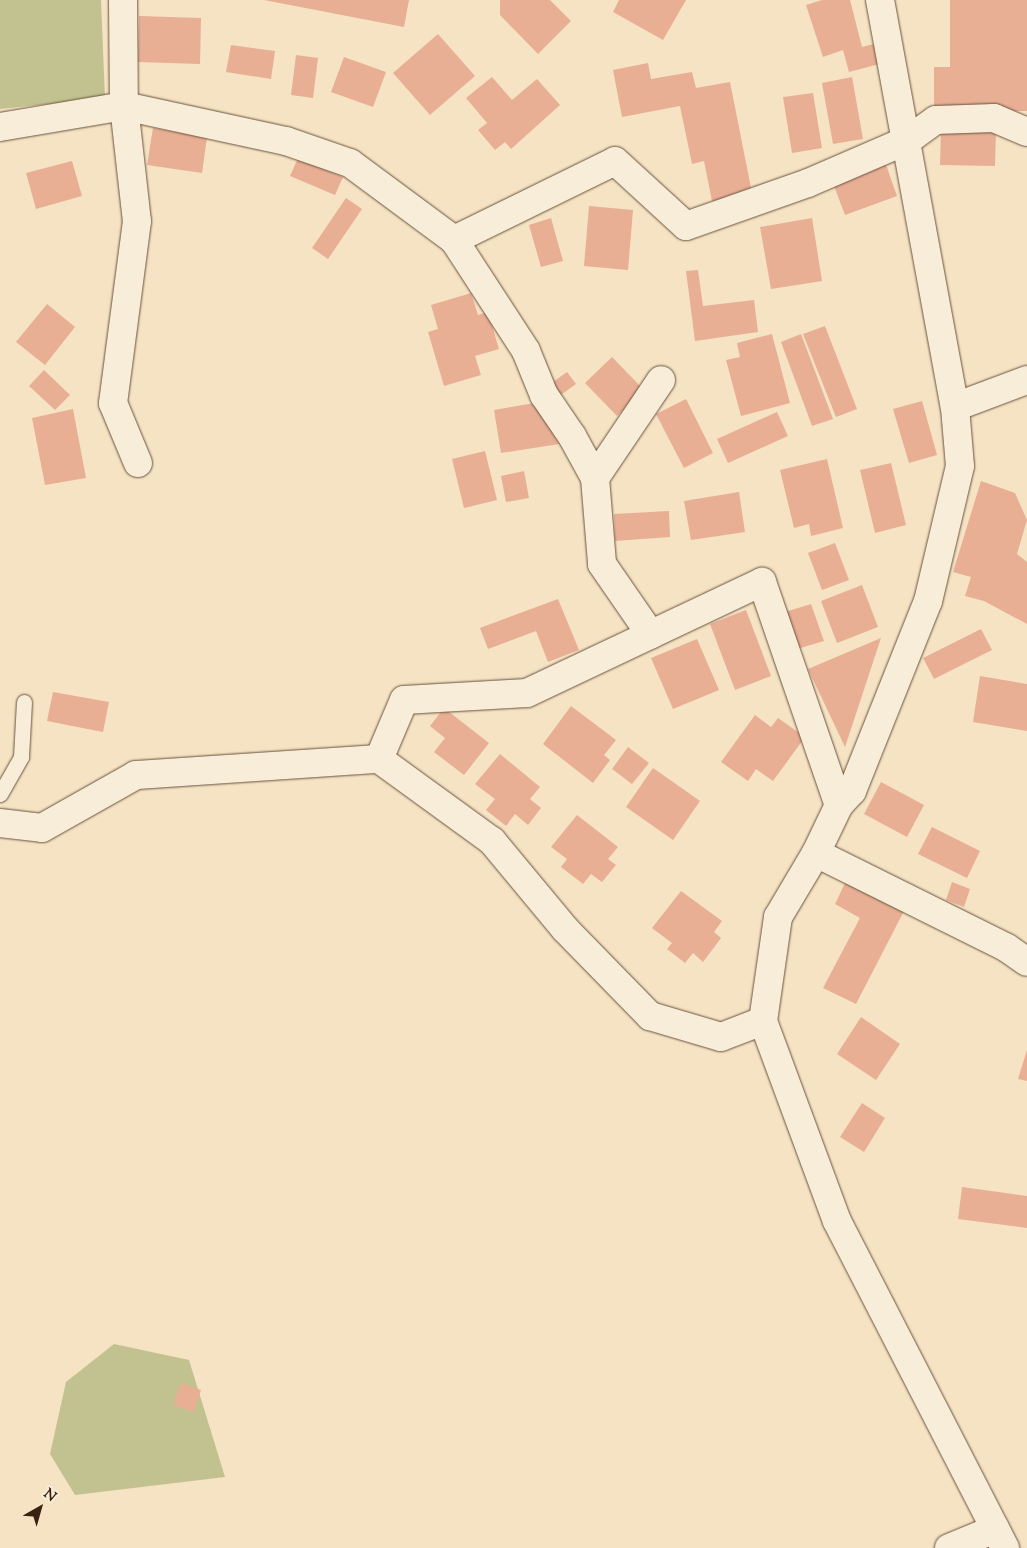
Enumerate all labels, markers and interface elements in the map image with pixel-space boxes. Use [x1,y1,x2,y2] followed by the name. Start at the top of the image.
[15,1483,65,1533] north arrow
[39,1485,60,1508] text: N

